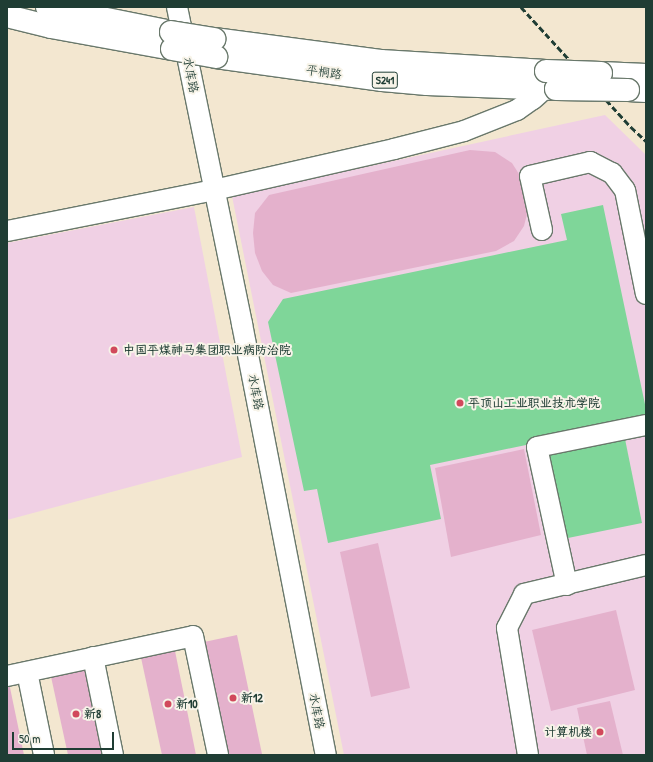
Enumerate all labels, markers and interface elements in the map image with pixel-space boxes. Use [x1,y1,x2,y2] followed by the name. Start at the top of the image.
[180,56,202,94] street label: 水库路
[305,62,343,82] street label: 平桐路
[371,71,399,89] road number: S241
[123,343,291,357] place label: 中国平煤神马集团职业病防治院
[108,344,120,356] marker: 中国平煤神马集团职业病防治院
[245,373,267,411] street label: 水库路
[468,396,600,410] place label: 平顶山工业职业技术学院
[455,398,465,408] marker: 平顶山工业职业技术学院
[241,691,263,705] place label: 新12
[306,692,328,730] street label: 水库路
[228,693,238,703] marker: 新12
[176,697,198,711] place label: 新10
[163,699,173,709] marker: 新10
[84,707,101,721] place label: 新8
[71,709,81,719] marker: 新8
[14,724,116,750] scale bar
[544,725,592,739] place label: 计算机楼
[595,727,605,737] marker: 计算机楼
[19,730,40,747] text: 50 m

